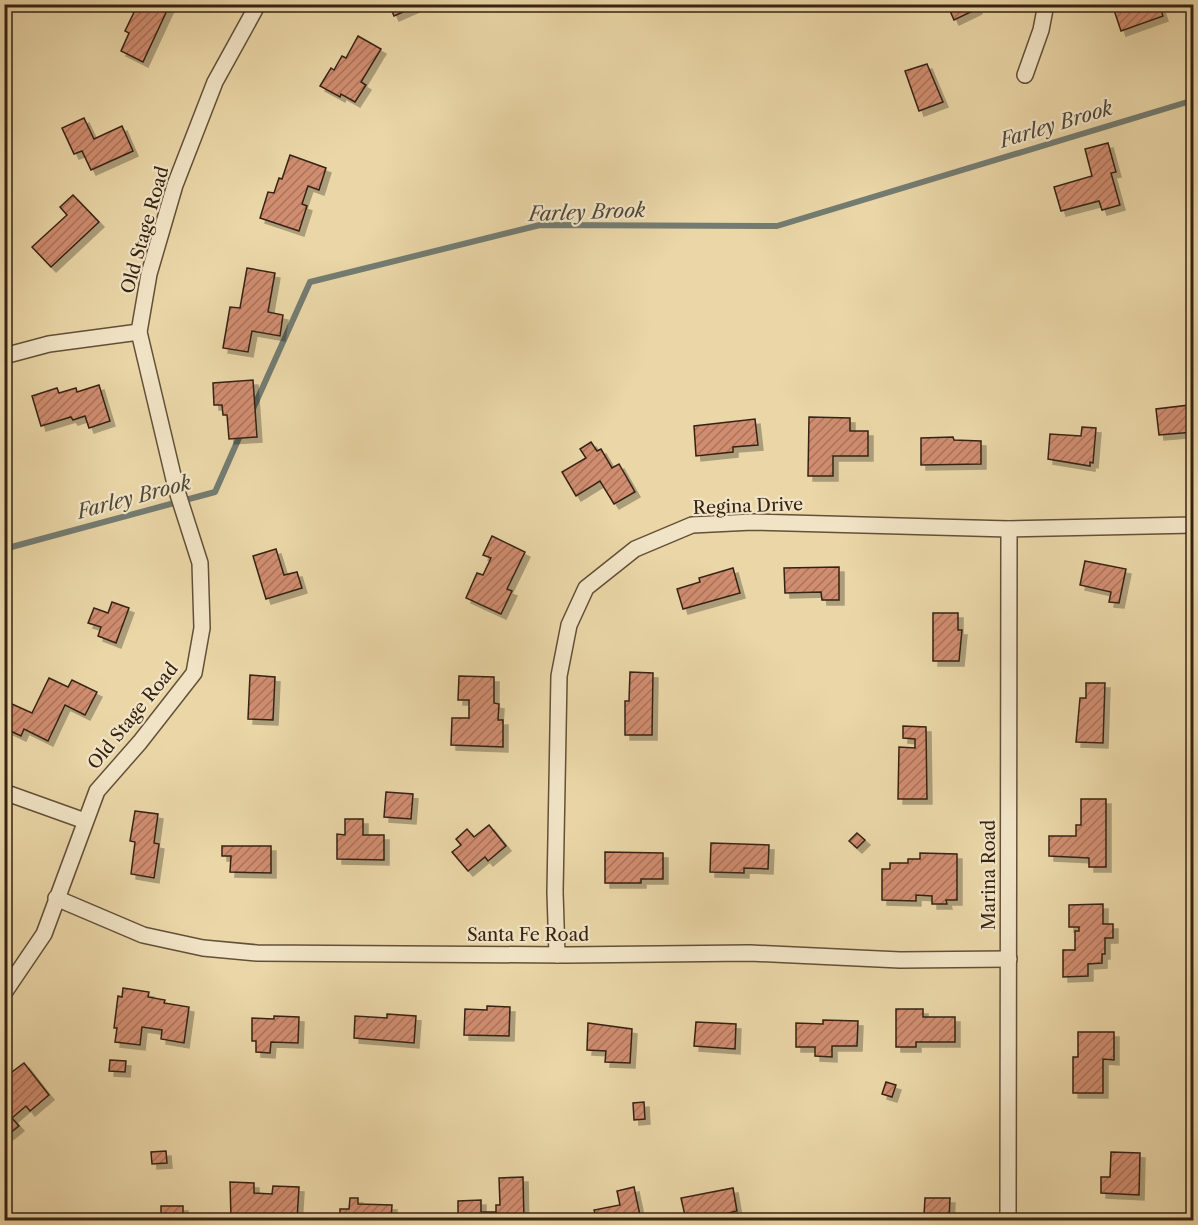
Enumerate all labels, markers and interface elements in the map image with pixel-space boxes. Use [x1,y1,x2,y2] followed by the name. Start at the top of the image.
[995,95,1116,153] water label: Farley Brook
[116,164,174,296] street label: Old Stage Road
[526,198,646,226] water label: Farley Brook
[73,470,194,524] water label: Farley Brook
[693,493,803,519] street label: Regina Drive
[83,658,183,774] street label: Old Stage Road
[978,820,1000,930] street label: Marina Road
[467,924,589,946] street label: Santa Fe Road

